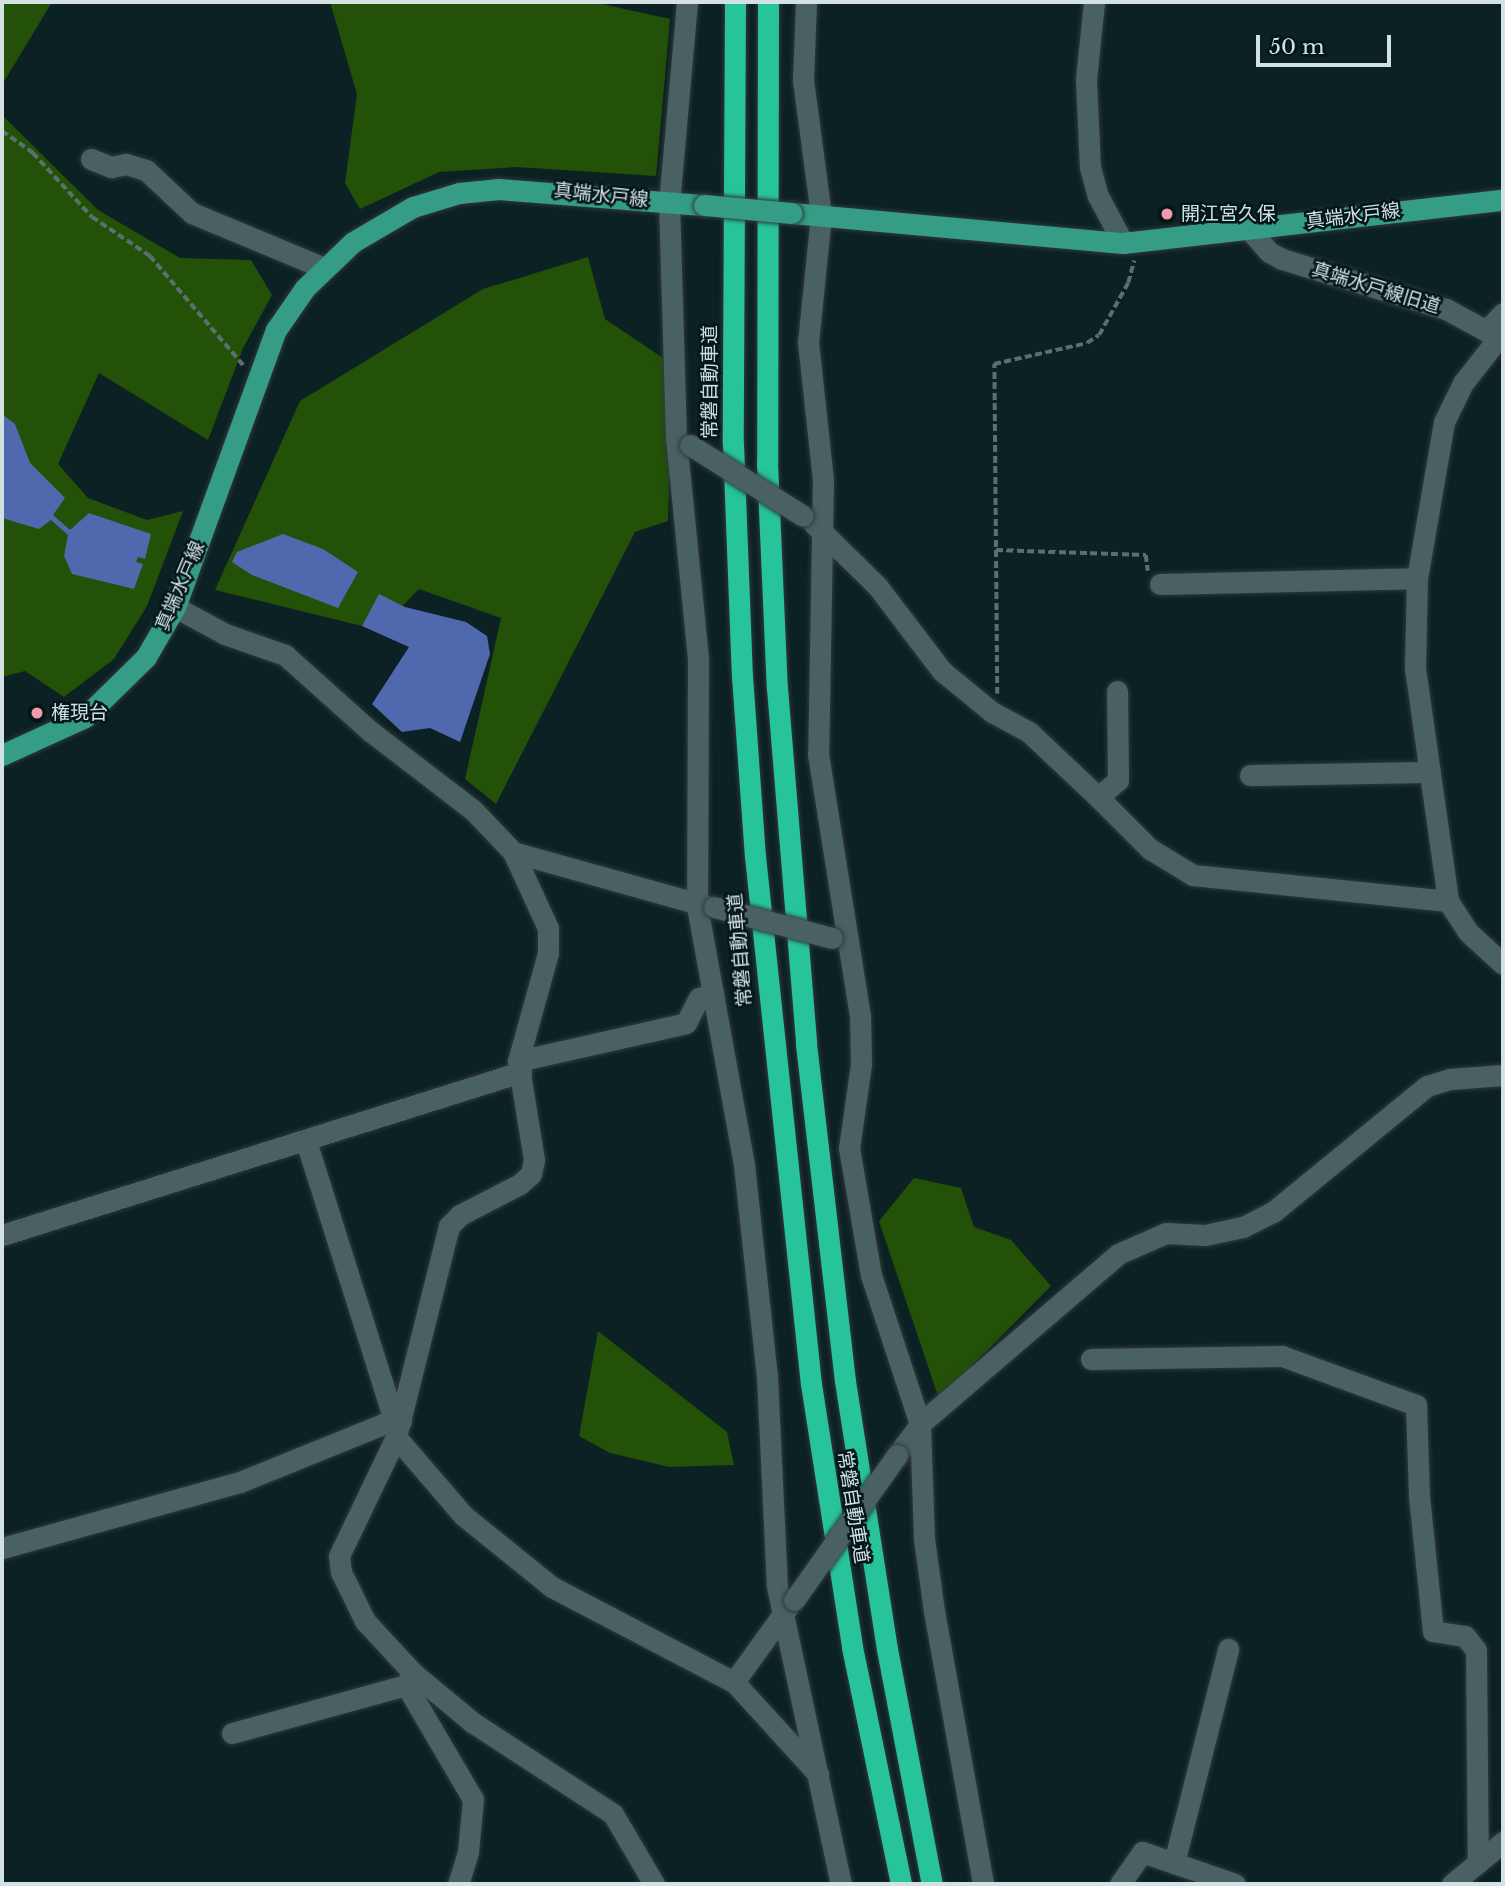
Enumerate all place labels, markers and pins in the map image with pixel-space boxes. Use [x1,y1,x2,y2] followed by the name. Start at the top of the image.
[1181,203,1276,225] place label: 開江宮久保
[1159,206,1175,222] marker: 開江宮久保
[51,702,108,724] place label: 権現台
[29,705,45,721] marker: 権現台

